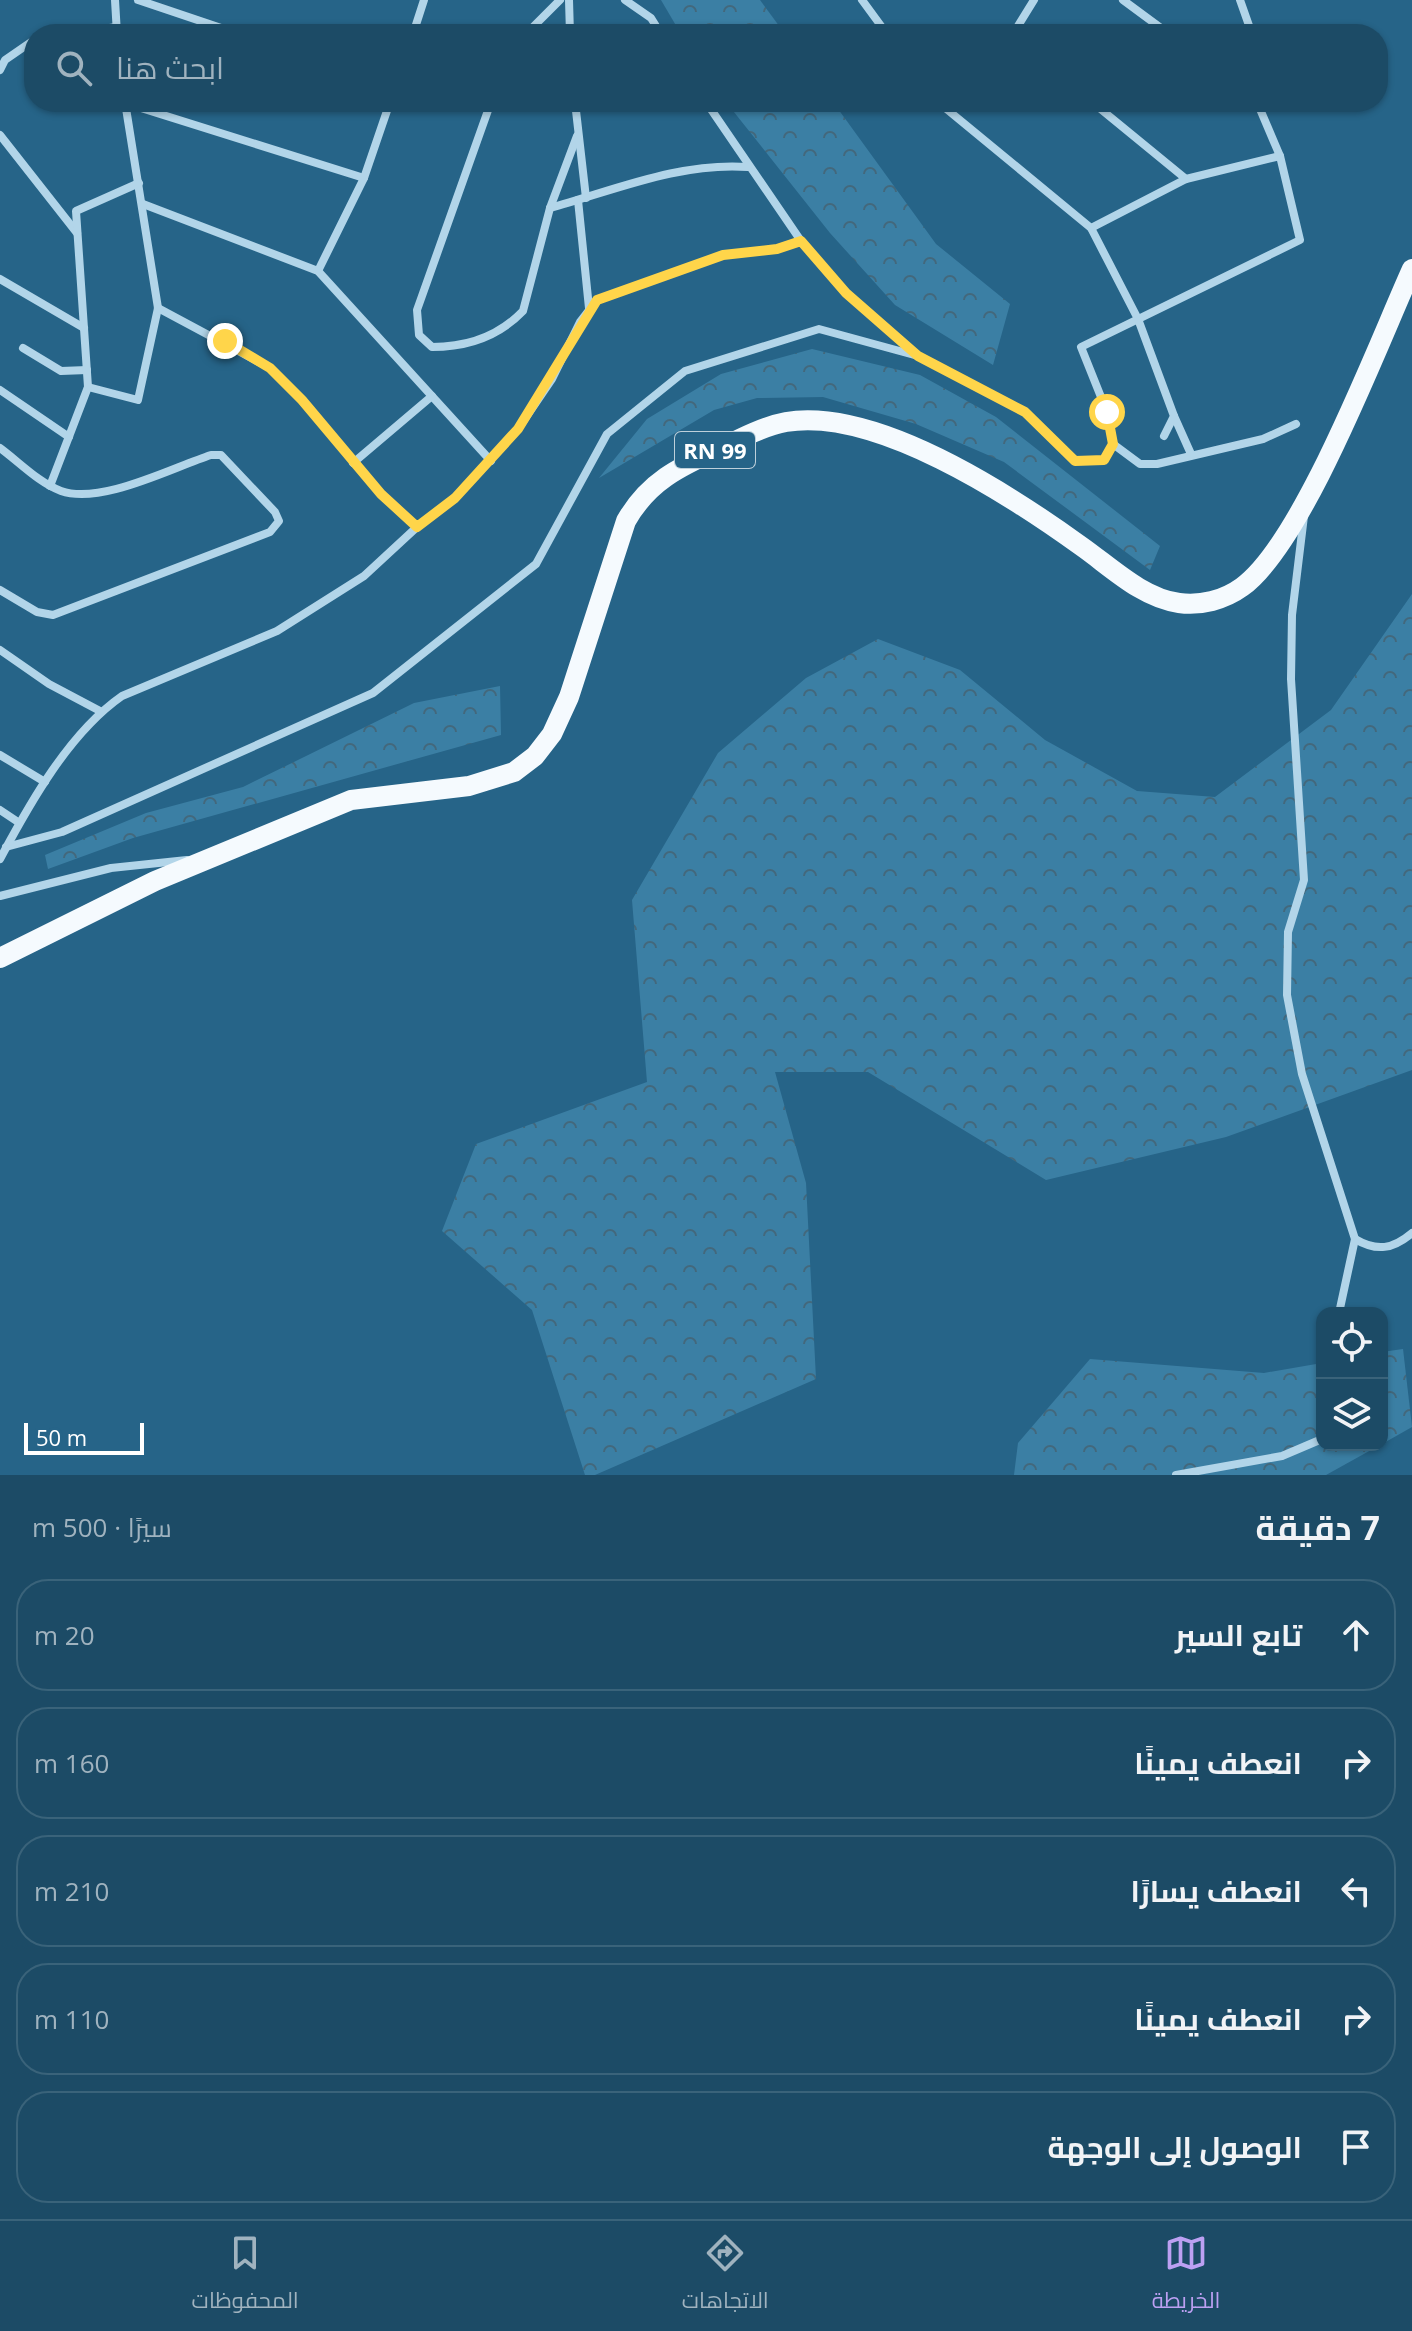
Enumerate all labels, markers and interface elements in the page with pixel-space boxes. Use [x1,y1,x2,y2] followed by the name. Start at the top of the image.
[24,24,1388,112] search box
[52,46,96,90] icon: search
[116,47,224,88] text: ابحث هنا
[207,323,243,359] route end
[1089,394,1125,430] route start
[675,432,755,468] road number: RN 99
[1316,1307,1388,1451] map controls
[1316,1307,1388,1379] button: locate
[1316,1379,1388,1451] button: layers
[24,1419,144,1455] scale bar
[36,1422,87,1452] text: 50 m
[1256,1504,1380,1550] text: 7 دقيقة
[32,1509,172,1545] text: سيرًا · 500 m
[1334,1613,1378,1657] icon: ahead
[1175,1614,1302,1655] text: تابع السير
[34,1617,95,1653] text: 20 m
[1334,1741,1378,1785] icon: right
[1134,1742,1302,1783] text: انعطف يمينًا
[34,1745,109,1781] text: 160 m
[1334,1869,1378,1913] icon: left
[1131,1870,1302,1911] text: انعطف يسارًا
[34,1873,109,1909] text: 210 m
[1334,1997,1378,2041] icon: right
[1134,1998,1302,2039] text: انعطف يمينًا
[34,2001,109,2037] text: 110 m
[1334,2125,1378,2169] icon: arrive
[1047,2126,1302,2167] text: الوصول إلى الوجهة
[192,2231,299,2321] tab: المحفوظات
[682,2231,769,2321] tab: الاتجاهات
[1152,2231,1220,2321] tab: الخريطة

